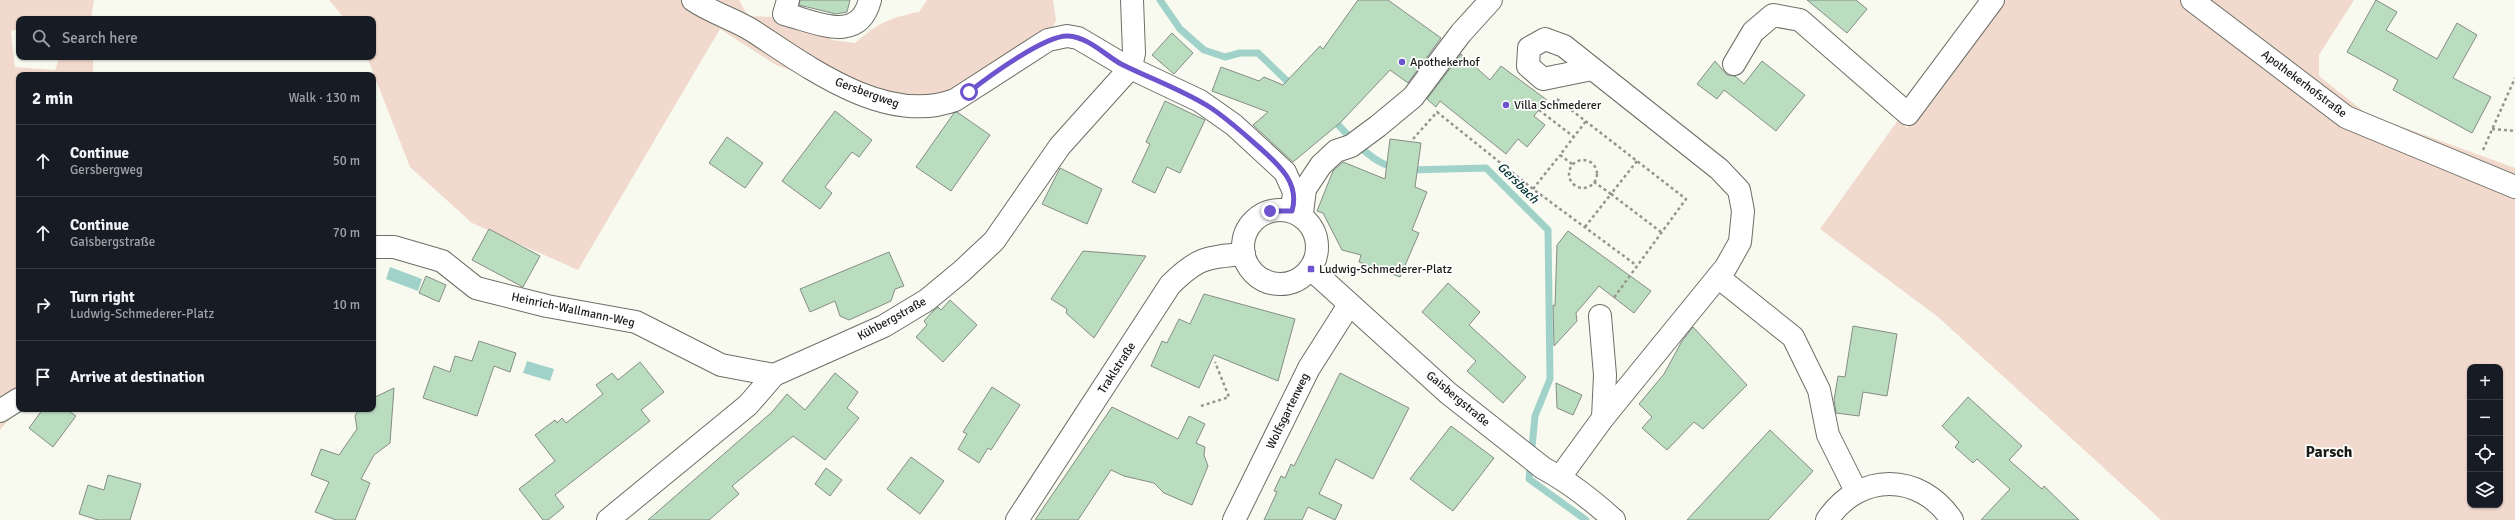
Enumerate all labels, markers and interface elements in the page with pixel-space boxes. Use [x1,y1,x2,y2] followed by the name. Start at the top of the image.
[16,16,376,60] search box
[30,27,52,49] icon: search
[62,29,138,47] text: Search here
[2258,47,2350,121] street label: Apothekerhofstraße
[1410,55,1480,70] place label: Apothekerhof
[1397,57,1407,67] marker: Apothekerhof
[833,74,901,112] street label: Gersbergweg
[960,83,978,101] route start
[32,88,73,109] text: 2 min
[289,90,360,106] text: Walk · 130 m
[1514,98,1602,113] place label: Villa Schmederer
[1501,100,1511,110] marker: Villa Schmederer
[70,144,129,162] text: Continue
[32,150,54,172] icon: ahead
[333,153,360,169] text: 50 m
[1494,159,1543,208] water label: Gersbach
[70,162,143,178] text: Gersbergweg
[1261,202,1279,220] route end
[70,216,129,234] text: Continue
[32,222,54,244] icon: ahead
[333,225,360,241] text: 70 m
[70,234,155,250] text: Gaisbergstraße
[1319,262,1452,277] place label: Ludwig-Schmederer-Platz
[1306,264,1316,274] marker: Ludwig-Schmederer-Platz
[70,288,135,306] text: Turn right
[510,290,636,330] street label: Heinrich-Wallmann-Weg
[32,294,54,316] icon: right
[855,294,929,344] street label: Kühbergstraße
[333,297,360,313] text: 10 m
[70,306,214,322] text: Ludwig-Schmederer-Platz
[1095,339,1139,397] street label: Traklstraße
[2467,364,2503,508] map controls
[2467,364,2503,400] button: +
[32,366,54,388] icon: arrive
[70,368,205,386] text: Arrive at destination
[1423,368,1493,430] street label: Gaisbergstraße
[1263,370,1313,452] street label: Wolfsgartenweg
[2467,400,2503,436] button: −
[2467,436,2503,472] button: locate
[2305,442,2353,462] district label: Parsch
[2467,472,2503,508] button: layers

